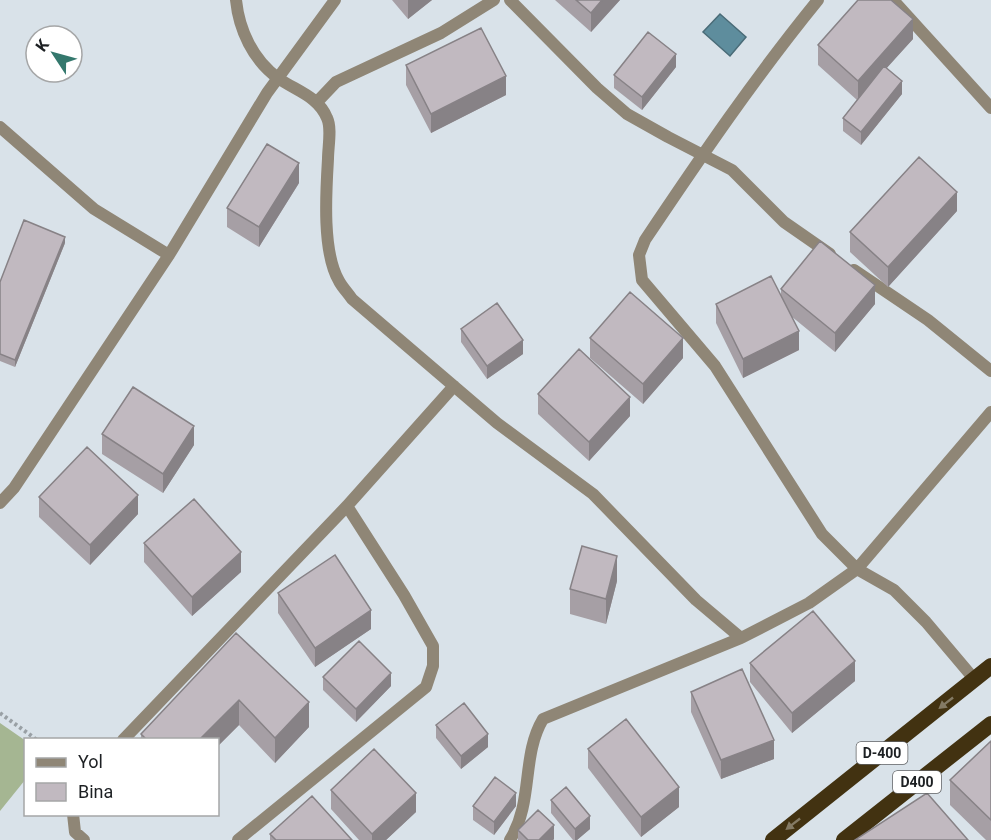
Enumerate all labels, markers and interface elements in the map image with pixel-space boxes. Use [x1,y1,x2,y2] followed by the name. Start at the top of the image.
[24,24,84,84] north arrow
[32,35,53,55] text: K
[938,697,953,709] one-way arrow
[24,738,219,816] legend
[856,742,908,764] road number: D-400
[78,751,103,772] text: Yol
[893,771,941,793] road number: D400
[78,781,113,802] text: Bina
[785,818,801,831] one-way arrow

